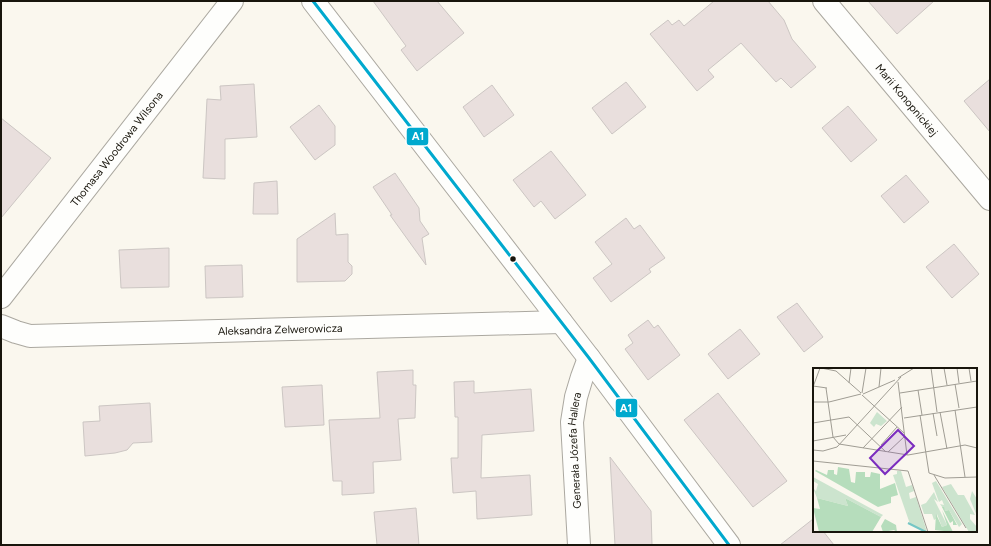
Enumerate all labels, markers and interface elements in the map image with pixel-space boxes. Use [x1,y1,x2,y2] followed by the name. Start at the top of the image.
[873,61,941,139] street label: Marii Konopnickiej
[68,89,165,209] street label: Thomasa Woodrowa Wilsona
[406,127,429,146] line badge: A1
[412,130,424,143] text: A1
[508,254,518,264] unlabelled marker
[218,321,343,338] street label: Aleksandra Zelwerowicza
[813,368,977,532] inset map
[565,390,584,509] street label: Generała Józefa Hallera
[615,398,638,418] line badge: A1
[620,402,632,415] text: A1

